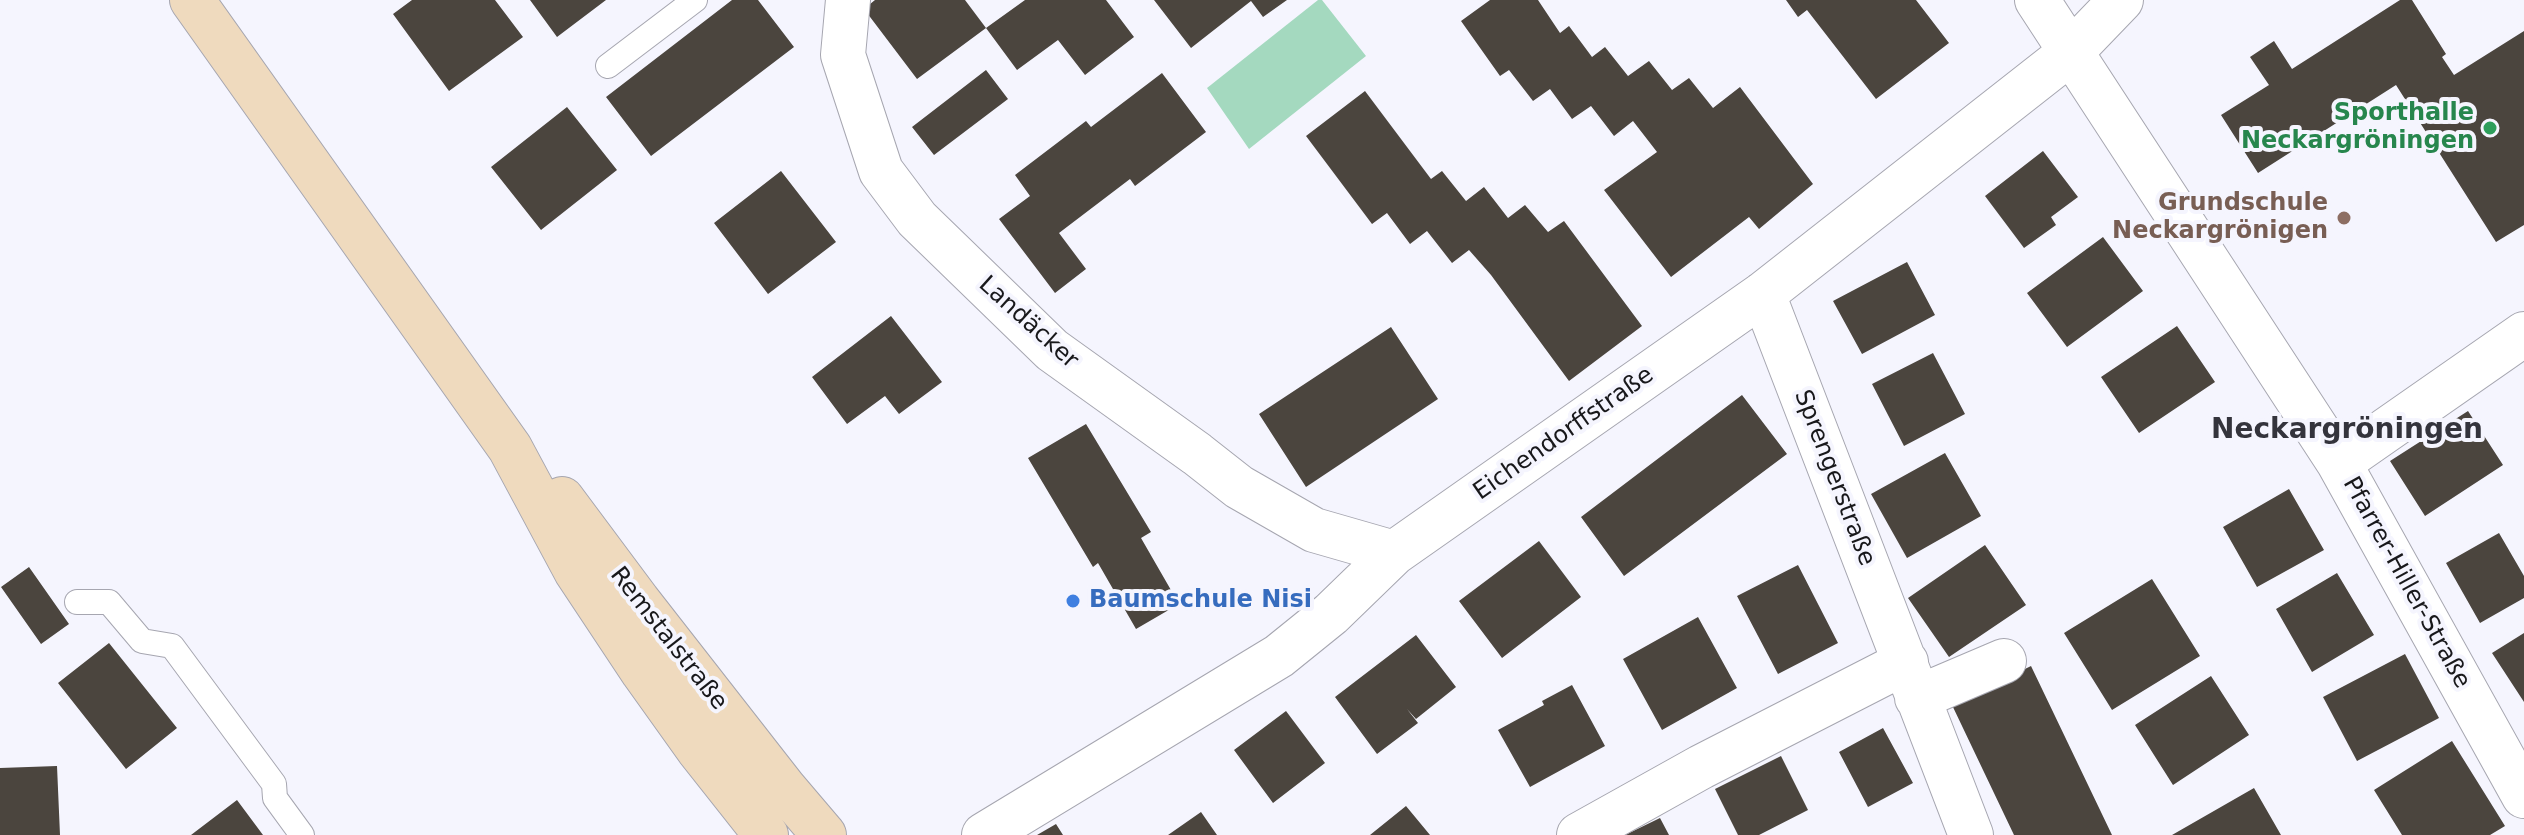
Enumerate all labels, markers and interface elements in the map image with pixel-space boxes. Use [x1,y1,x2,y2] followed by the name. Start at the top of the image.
[2241,100,2474,156] place label: Sporthalle Neckargröningen
[2481,119,2499,137] marker: Sporthalle Neckargröningen
[2112,190,2328,246] place label: Grundschule Neckargrönigen
[2335,209,2353,227] marker: Grundschule Neckargrönigen
[972,271,1084,375] street label: Landäcker
[1469,361,1659,507] street label: Eichendorffstraße
[1787,386,1881,570] street label: Sprengerstraße
[2211,414,2483,448] district label: Neckargröningen
[2336,472,2476,694] street label: Pfarrer-Hiller-Straße
[603,562,733,716] street label: Remstalstraße
[1089,587,1312,615] place label: Baumschule Nisi
[1064,592,1082,610] marker: Baumschule Nisi

